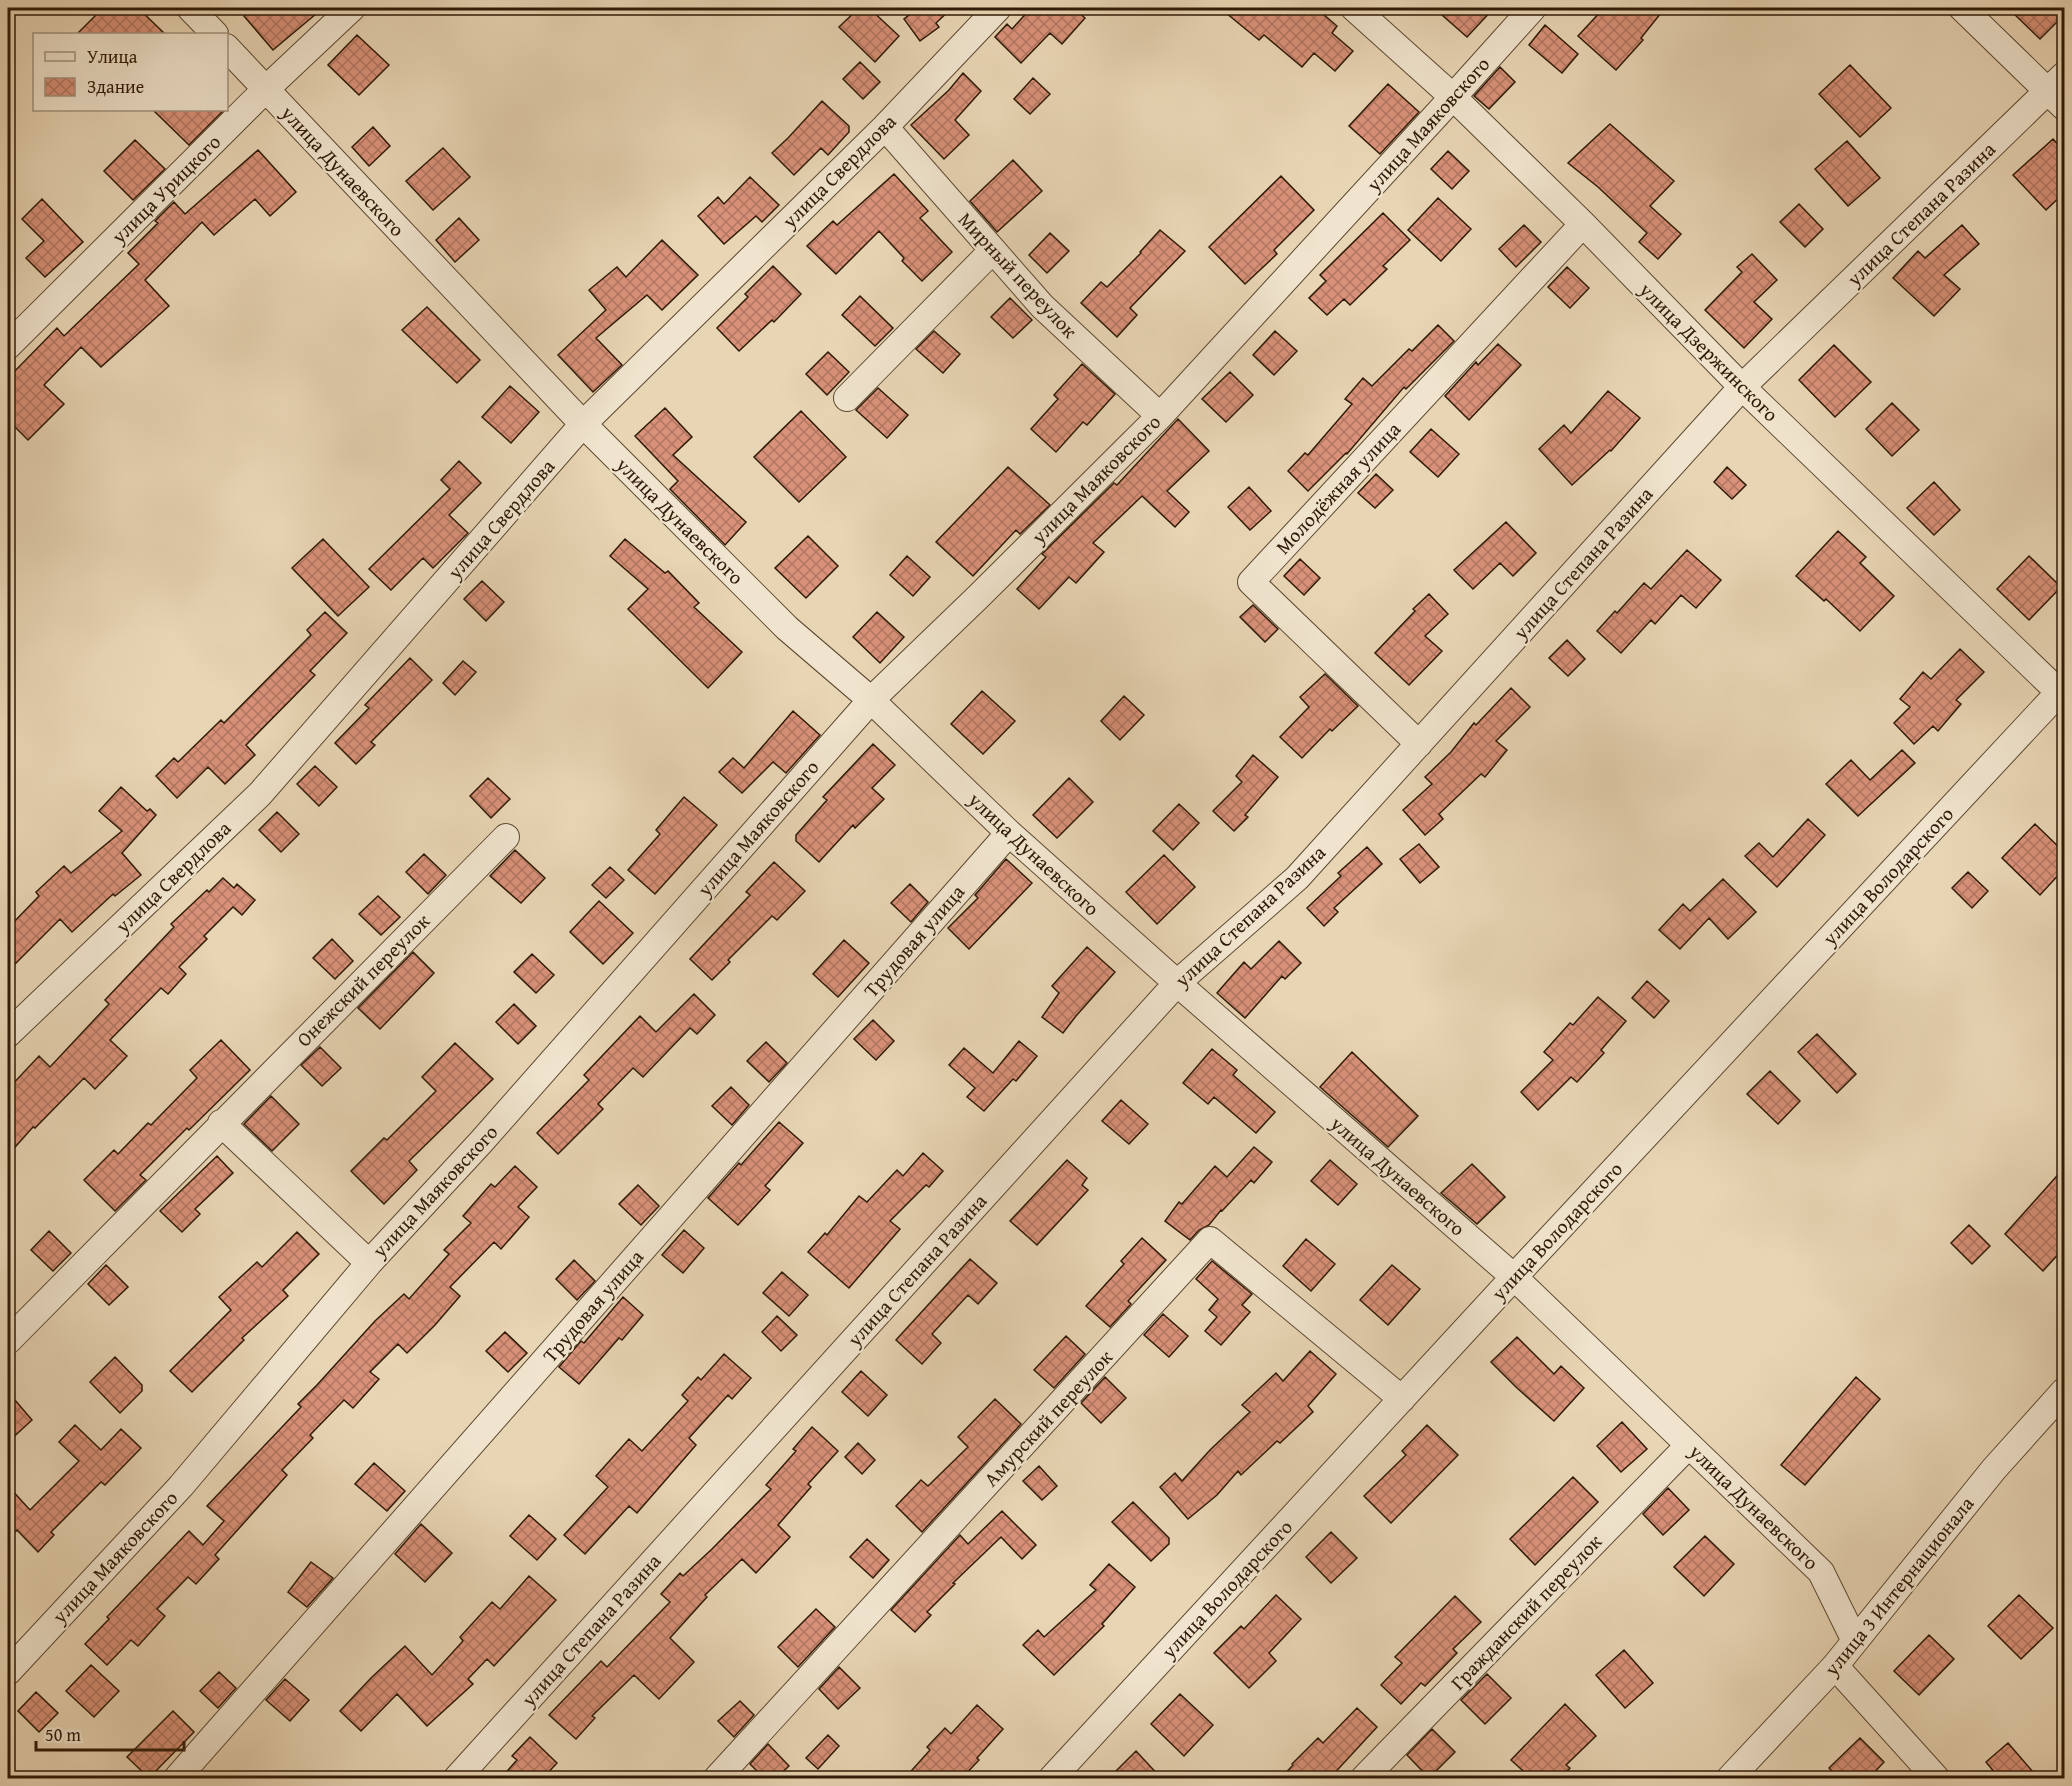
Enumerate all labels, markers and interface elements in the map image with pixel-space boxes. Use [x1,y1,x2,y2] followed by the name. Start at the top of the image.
[33,33,228,111] legend
[87,43,138,70] text: Улица
[1359,50,1496,198] street label: улица Маяковского
[87,73,144,100] text: Здание
[274,98,412,243] street label: улица Дунаевского
[774,107,902,235] street label: улица Свердлова
[104,127,227,251] street label: улица Урицкого
[1839,135,2002,293] street label: улица Степана Разина
[952,205,1085,345] street label: Мирный переулок
[1632,275,1786,428] street label: улица Дзержинского
[1024,407,1167,551] street label: улица Маяковского
[1268,415,1407,560] street label: Молодёжная улица
[609,450,751,591] street label: улица Дунаевского
[440,452,561,586] street label: улица Свердлова
[1505,480,1659,646] street label: улица Степана Разина
[689,753,825,903] street label: улица Маяковского
[962,784,1106,922] street label: улица Дунаевского
[1815,800,1960,952] street label: улица Володарского
[108,814,237,940] street label: улица Свердлова
[1167,838,1332,994] street label: улица Степана Разина
[856,878,971,1003] street label: Трудовая улица
[289,906,436,1053] street label: Онежский переулок
[1324,1108,1472,1242] street label: улица Дунаевского
[365,1118,504,1264] street label: улица Маяковского
[1484,1155,1629,1307] street label: улица Володарского
[839,1187,993,1353] street label: улица Степана Разина
[535,1243,650,1368] street label: Трудовая улица
[976,1342,1119,1493] street label: Амурский переулок
[1682,1437,1826,1576] street label: улица Дунаевского
[45,1484,184,1630] street label: улица Маяковского
[1816,1489,1981,1682] street label: улица 3 Интернационала
[1154,1513,1299,1665] street label: улица Володарского
[1443,1527,1608,1696] street label: Гражданский переулок
[513,1547,667,1713] street label: улица Степана Разина
[36,1714,184,1752] scale bar
[45,1721,81,1748] text: 50 m

